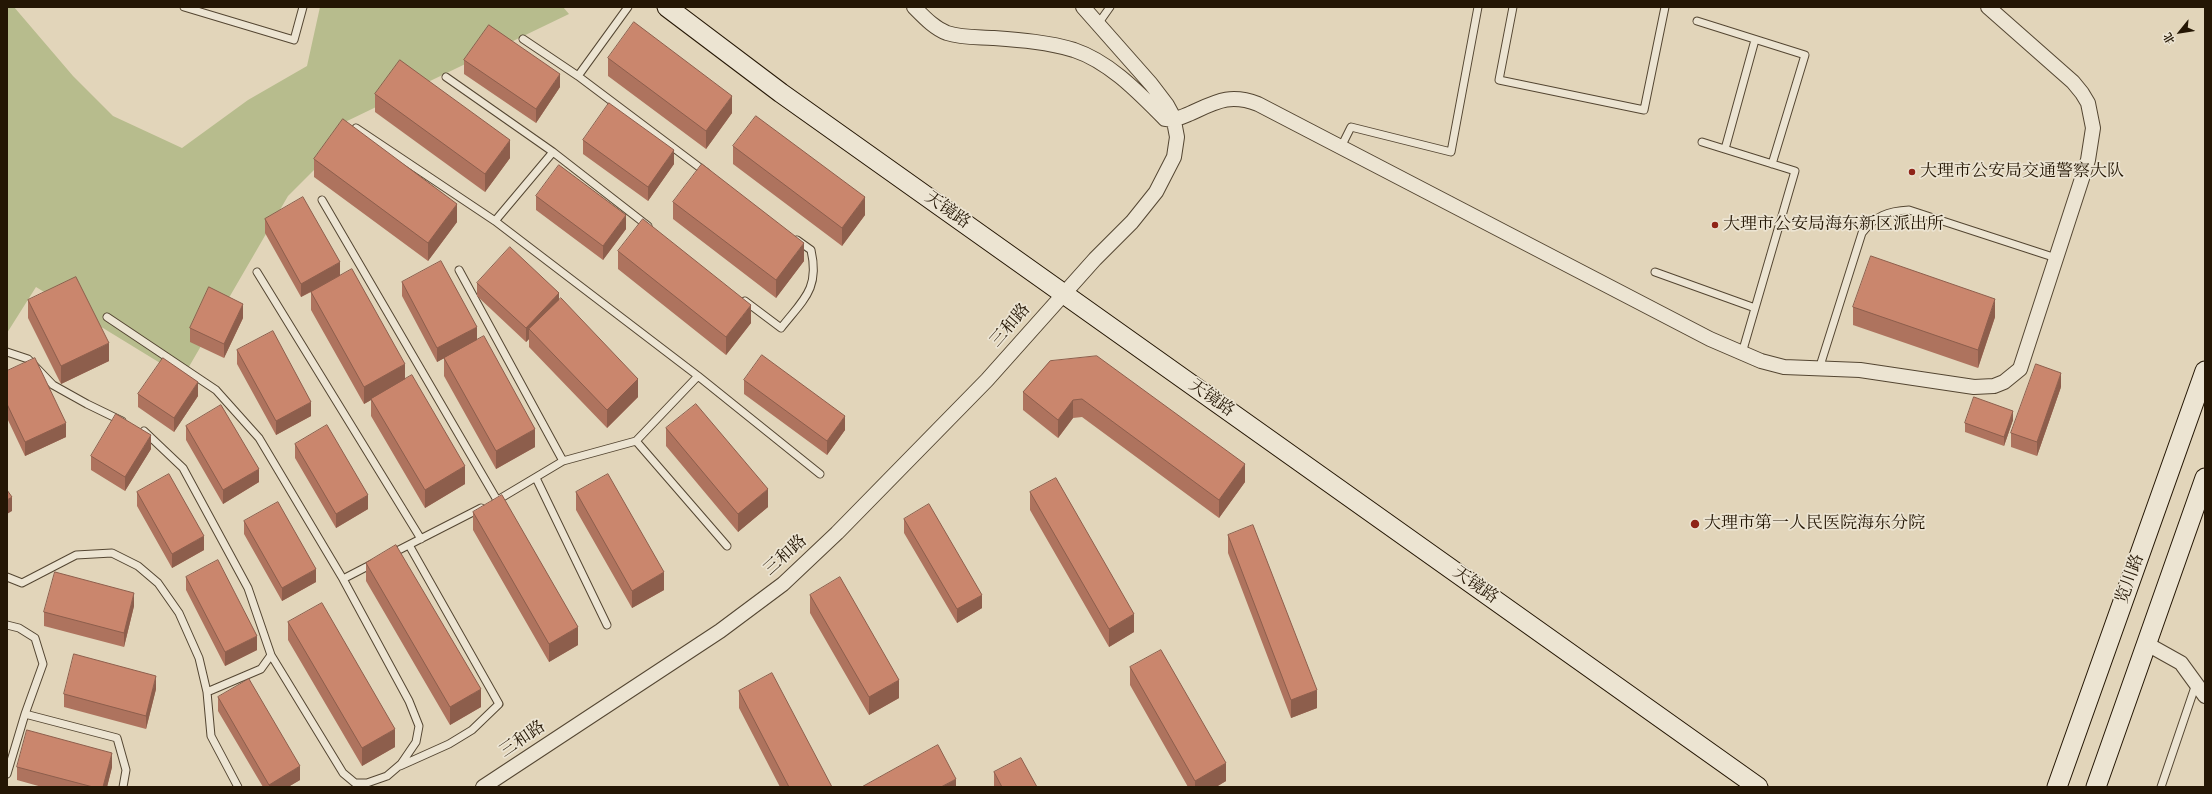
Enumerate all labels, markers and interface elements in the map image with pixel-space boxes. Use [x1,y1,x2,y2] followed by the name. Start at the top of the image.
[2160,12,2200,52] north arrow
[2161,30,2178,46] text: 北
[1920,162,2124,182] place label: 大理市公安局交通警察大队
[1907,167,1917,177] marker: 大理市公安局交通警察大队
[920,188,974,234] street label: 天镜路
[1723,215,1944,235] place label: 大理市公安局海东新区派出所
[1710,220,1720,230] marker: 大理市公安局海东新区派出所
[987,300,1035,352] street label: 三和路
[1184,376,1238,422] street label: 天镜路
[1704,514,1925,534] place label: 大理市第一人民医院海东分院
[1689,518,1701,530] marker: 大理市第一人民医院海东分院
[760,531,812,581] street label: 三和路
[2113,552,2149,606] street label: 览川路
[1448,563,1502,609] street label: 天镜路
[496,717,550,763] street label: 三和路

